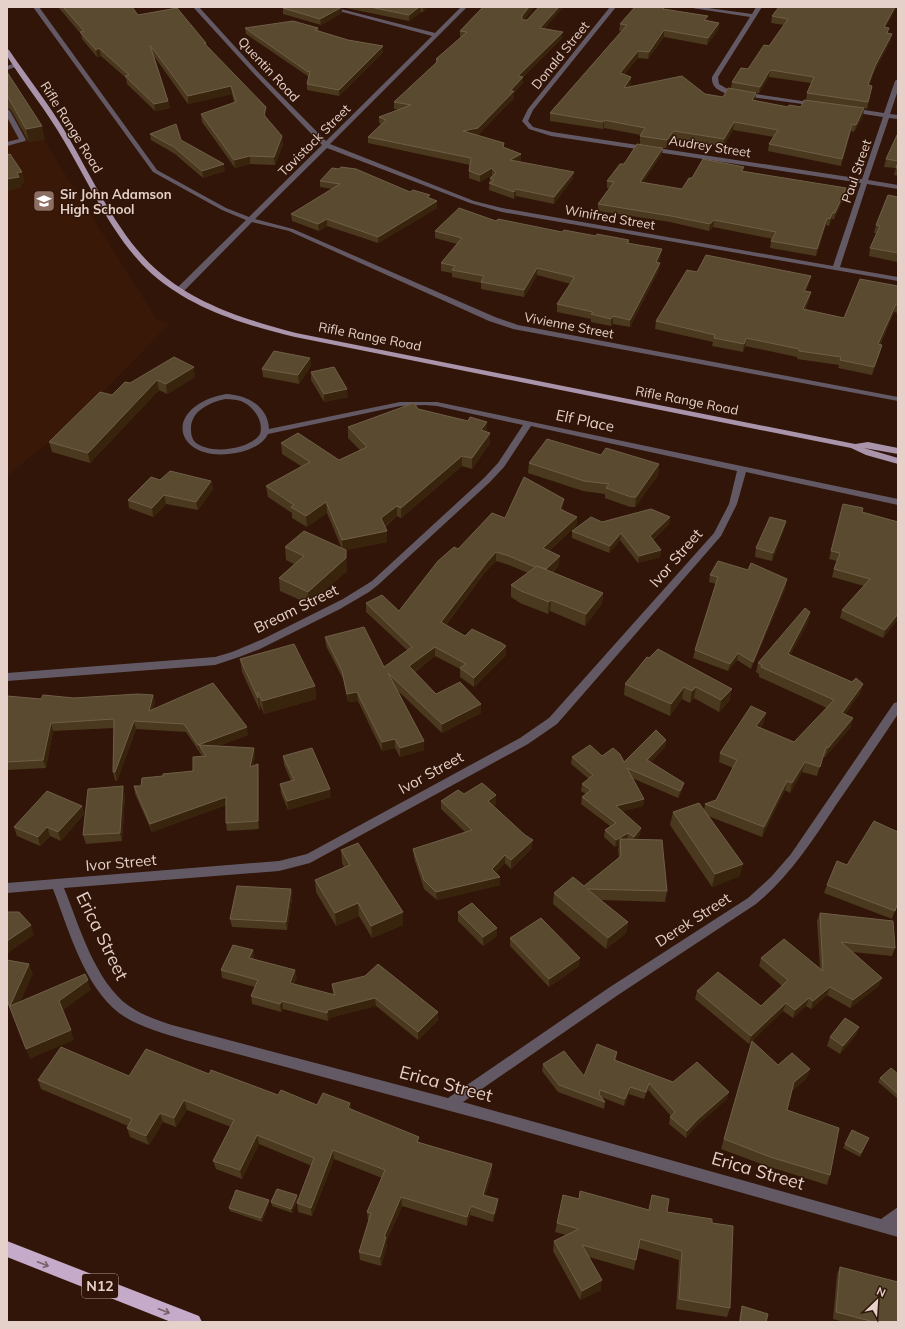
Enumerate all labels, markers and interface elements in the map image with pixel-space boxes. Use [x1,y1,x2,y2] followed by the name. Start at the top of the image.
[528,17,593,92] street label: Donald Street
[235,33,303,105] street label: Quentin Road
[37,78,107,176] street label: Rifle Range Road
[275,100,354,179] street label: Tavistock Street
[668,132,753,160] street label: Audrey Street
[838,137,874,205] street label: Paul Street
[60,186,172,217] place label: Sir John Adamson High School
[31,188,57,214] school or university icon: Sir John Adamson High School
[564,201,657,233] street label: Winifred Street
[523,308,616,342] street label: Vivienne Street
[317,318,423,354] street label: Rifle Range Road
[634,382,740,418] street label: Rifle Range Road
[554,405,616,436] street label: Elf Place
[645,525,706,591] street label: Ivor Street
[251,580,341,637] street label: Bream Street
[395,747,466,798] street label: Ivor Street
[85,850,157,875] street label: Ivor Street
[71,888,134,984] street label: Erica Street
[651,888,734,951] street label: Derek Street
[397,1060,495,1107] street label: Erica Street
[709,1146,807,1195] street label: Erica Street
[37,1260,49,1268] one-way arrow
[82,1274,118,1298] road number: N12
[857,1281,897,1321] north arrow
[875,1284,888,1300] text: N
[158,1307,170,1315] one-way arrow

